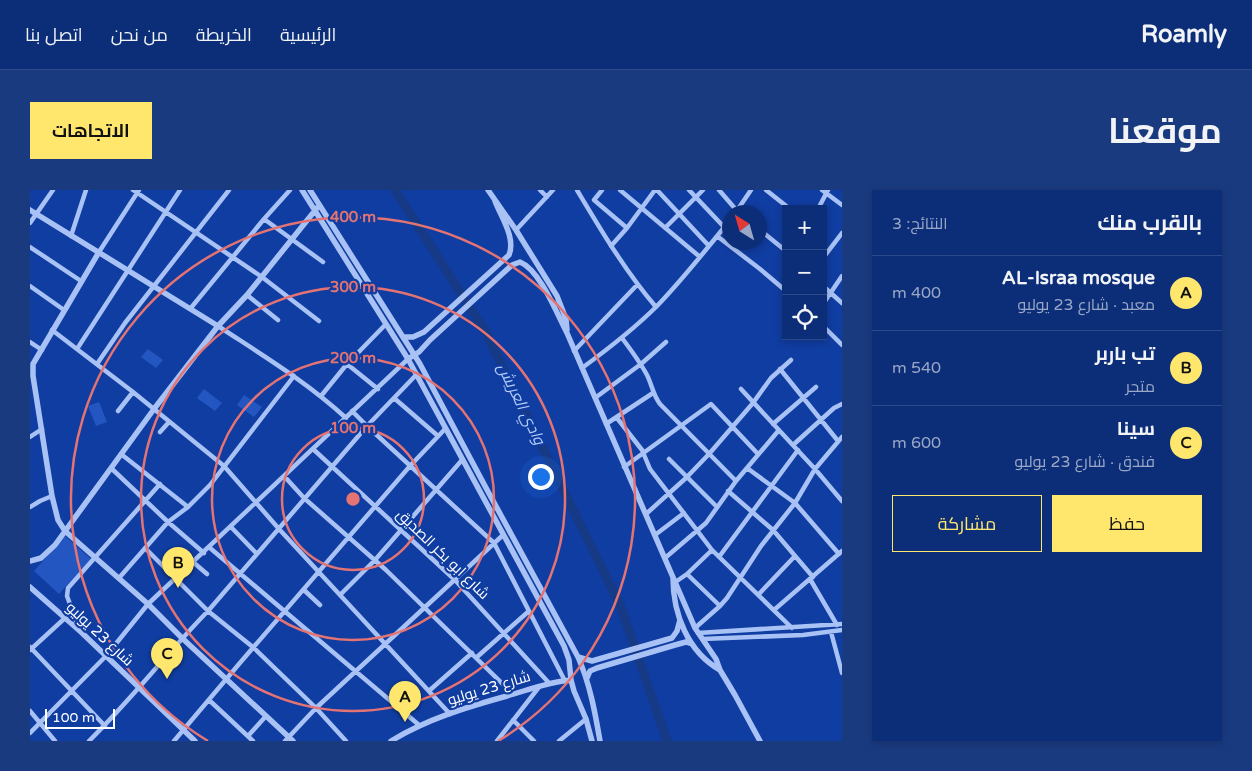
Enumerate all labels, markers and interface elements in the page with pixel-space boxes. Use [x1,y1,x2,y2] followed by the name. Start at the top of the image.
[1141,20,1227,49] text: Roamly
[25,24,83,46] text: اتصل بنا
[111,24,168,46] text: من نحن
[196,24,252,46] text: الخريطة
[280,24,336,46] text: الرئيسية
[30,102,152,159] button: الاتجاهات
[1108,111,1222,153] text: موقعنا
[722,205,767,250] north arrow
[782,205,827,340] map controls
[782,205,827,250] button: +
[330,208,376,226] text: 400 m
[1097,211,1202,236] text: بالقرب منك
[892,214,948,234] text: النتائج: 3
[782,250,827,295] button: −
[1002,267,1155,289] text: AL-Israa mosque
[330,278,376,296] text: 300 m
[892,283,941,303] text: 400 m
[1180,283,1192,303] text: A
[782,295,827,340] button: locate
[1017,295,1155,315] text: معبد · شارع 23 يوليو
[1095,343,1155,365] text: تب باربر
[330,349,376,367] text: 200 m
[892,358,941,378] text: 540 m
[1180,358,1192,378] text: B
[491,360,550,450] water label: وادي العريش
[1126,377,1155,397] text: متجر
[1117,418,1155,440] text: سينا
[330,419,376,437] text: 100 m
[892,433,941,453] text: 600 m
[1180,433,1192,453] text: C
[1014,452,1155,472] text: فندق · شارع 23 يوليو
[528,464,554,490] your location
[344,490,362,508] centre of rings
[892,495,1042,552] button: مشاركة
[1052,495,1202,552] button: حفظ
[391,505,493,604] street label: شارع ابو بكر الصديق
[162,547,194,588] pin: B
[61,598,137,671] street label: شارع 23 يوليو
[151,638,183,679] pin: C
[445,667,533,711] street label: شارع 23 يوليو
[389,681,421,722] pin: A
[45,706,115,729] scale bar
[52,709,95,726] text: 100 m

